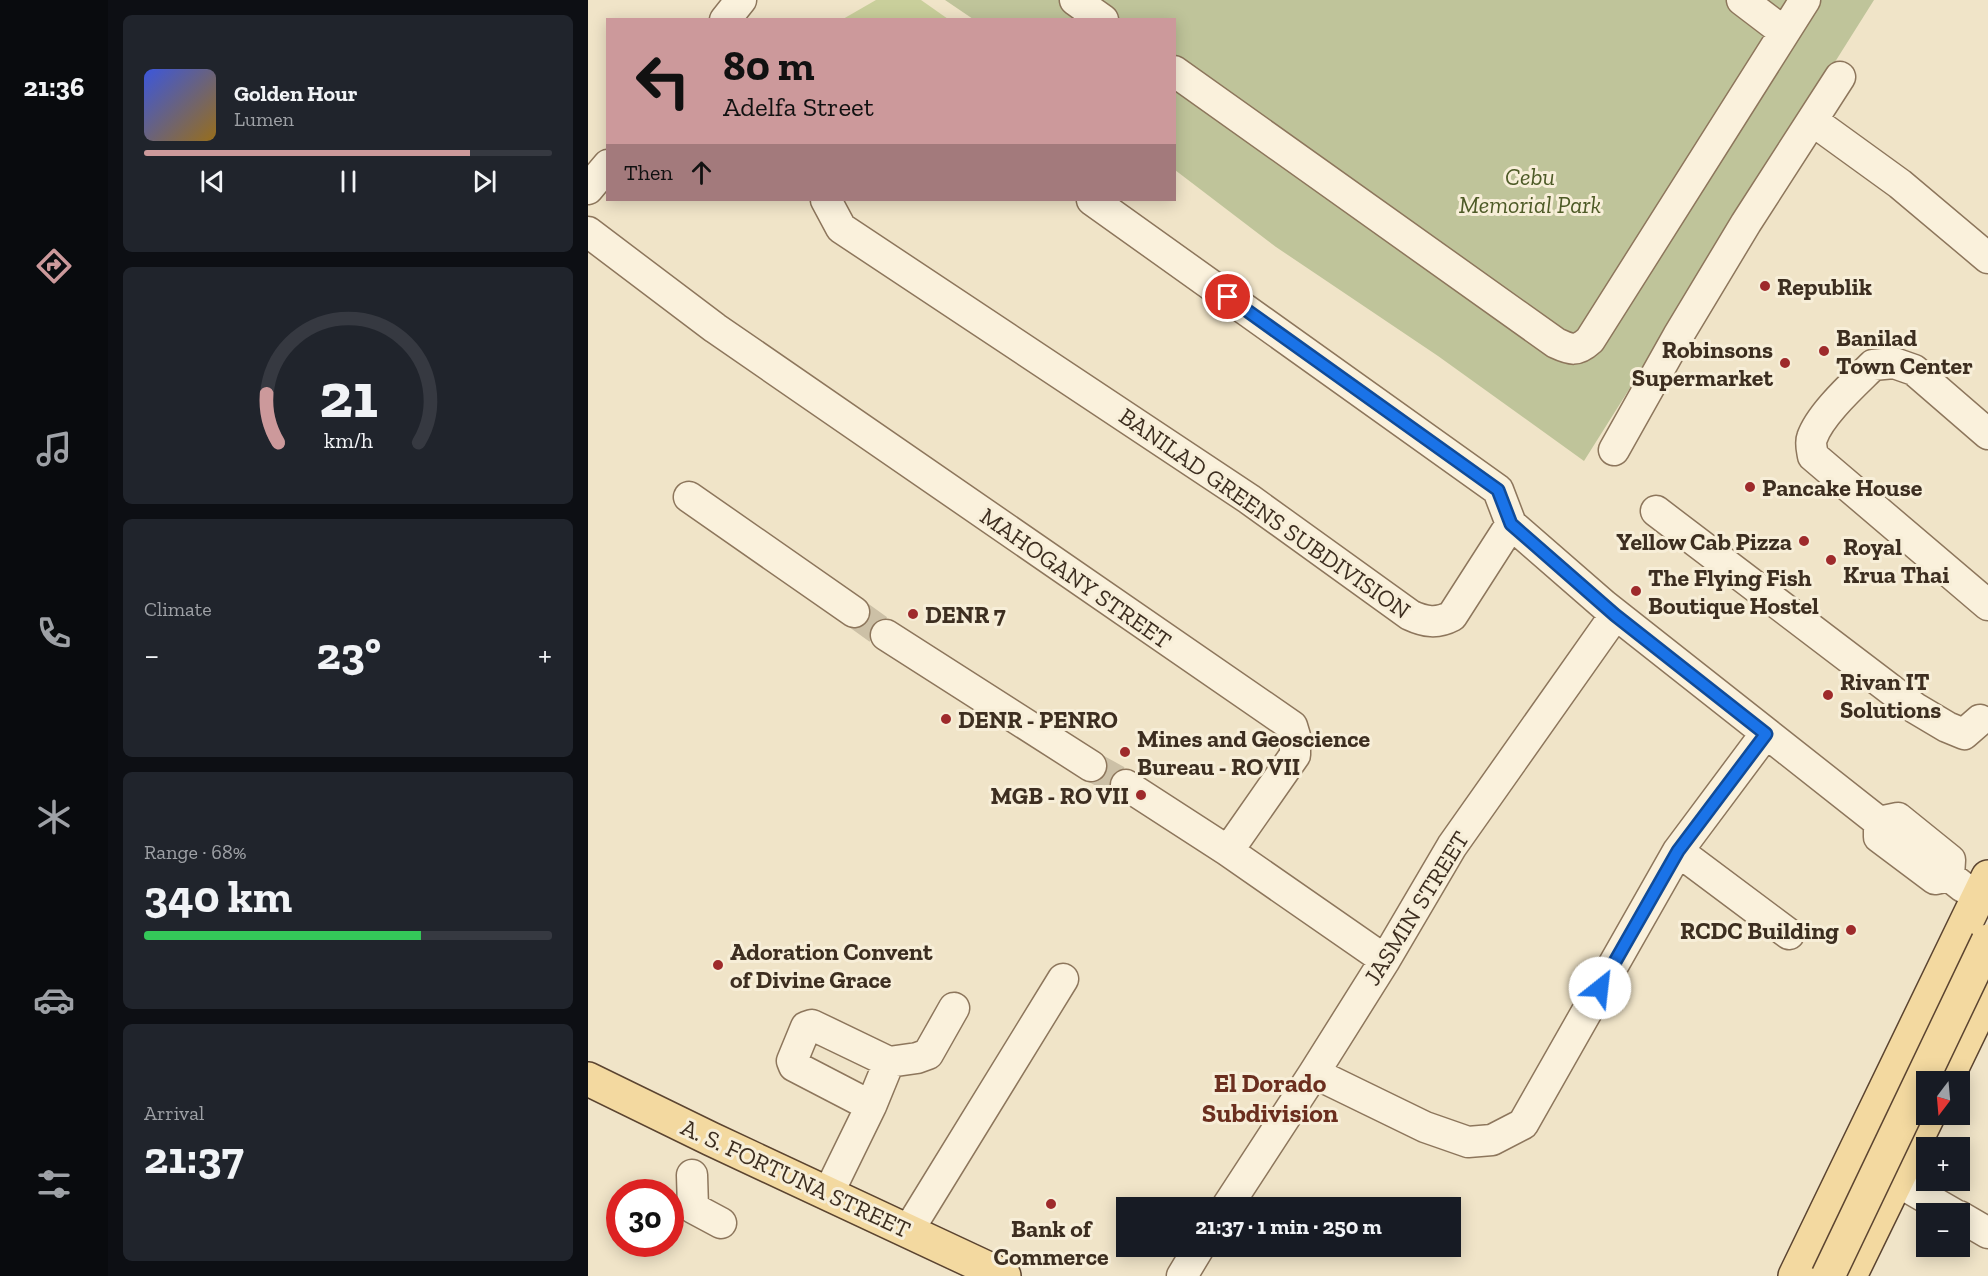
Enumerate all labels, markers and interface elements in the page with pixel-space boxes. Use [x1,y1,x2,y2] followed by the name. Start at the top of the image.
[723,40,814,91] text: 80 m
[624,42,702,120] icon: left
[24,71,84,103] text: 21:36
[234,80,358,107] text: Golden Hour
[723,91,874,123] text: Adelfa Street
[234,107,294,131] text: Lumen
[685,156,718,189] icon: ahead
[624,159,673,186] text: Then
[1459,162,1602,219] park label: Cebu Memorial Park
[196,165,229,198] icon: previous
[332,165,365,198] icon: pause
[468,165,501,198] icon: next
[33,245,75,287] icon: directions
[1202,271,1253,322] pin
[1777,272,1872,301] place label: Republik
[1758,279,1772,293] marker: Republik
[1211,280,1244,313] icon: arrive
[1836,323,1973,380] place label: Banilad Town Center
[1632,335,1773,392] place label: Robinsons Supermarket
[1817,344,1831,358] marker: Banilad Town Center
[1778,356,1792,370] marker: Robinsons Supermarket
[319,358,377,433] text: 21
[1114,401,1416,625] street label: BANILAD GREENS SUBDIVISION
[33,428,75,470] icon: music
[324,428,372,453] text: km/h
[1762,473,1923,502] place label: Pancake House
[1743,480,1757,494] marker: Pancake House
[975,501,1177,655] street label: MAHOGANY STREET
[1617,527,1792,556] place label: Yellow Cab Pizza
[1843,532,1949,589] place label: Royal Krua Thai
[1797,534,1811,548] marker: Yellow Cab Pizza
[1824,553,1838,567] marker: Royal Krua Thai
[1648,563,1819,620] place label: The Flying Fish Boutique Hostel
[1629,584,1643,598] marker: The Flying Fish Boutique Hostel
[144,597,212,621] text: Climate
[925,600,1006,629] place label: DENR 7
[906,607,920,621] marker: DENR 7
[33,612,75,654] icon: phone
[317,627,381,681] text: 23°
[144,635,159,674] text: −
[538,635,552,674] text: +
[1840,667,1941,724] place label: Rivan IT Solutions
[1821,688,1835,702] marker: Rivan IT Solutions
[958,705,1118,734] place label: DENR - PENRO
[939,712,953,726] marker: DENR - PENRO
[1137,724,1371,781] place label: Mines and Geoscience Bureau - RO VII
[1118,745,1132,759] marker: Mines and Geoscience Bureau - RO VII
[990,781,1129,810] place label: MGB - RO VII
[1134,788,1148,802] marker: MGB - RO VII
[33,796,75,838] icon: climate
[1357,826,1475,990] street label: JASMIN STREET
[144,840,246,864] text: Range · 68%
[144,870,292,924] text: 340 km
[1680,916,1839,945] place label: RCDC Building
[1844,923,1858,937] marker: RCDC Building
[730,937,933,994] place label: Adoration Convent of Divine Grace
[1568,956,1632,1020] position arrow
[711,958,725,972] marker: Adoration Convent of Divine Grace
[33,979,75,1021] icon: car
[1202,1067,1339,1129] district label: El Dorado Subdivision
[1916,1071,1970,1125] north arrow
[1916,1071,1970,1257] map controls
[144,1101,204,1125] text: Arrival
[677,1112,915,1244] street label: A. S. FORTUNA STREET
[144,1131,244,1185] text: 21:37
[1916,1137,1970,1191] button: +
[33,1163,75,1205] icon: filters
[606,1179,684,1257] speed limit sign: 30
[1044,1197,1058,1211] marker: Bank of Commerce
[1916,1203,1970,1257] button: −
[1195,1213,1382,1240] text: 21:37 · 1 min · 250 m
[993,1214,1109,1271] place label: Bank of Commerce

